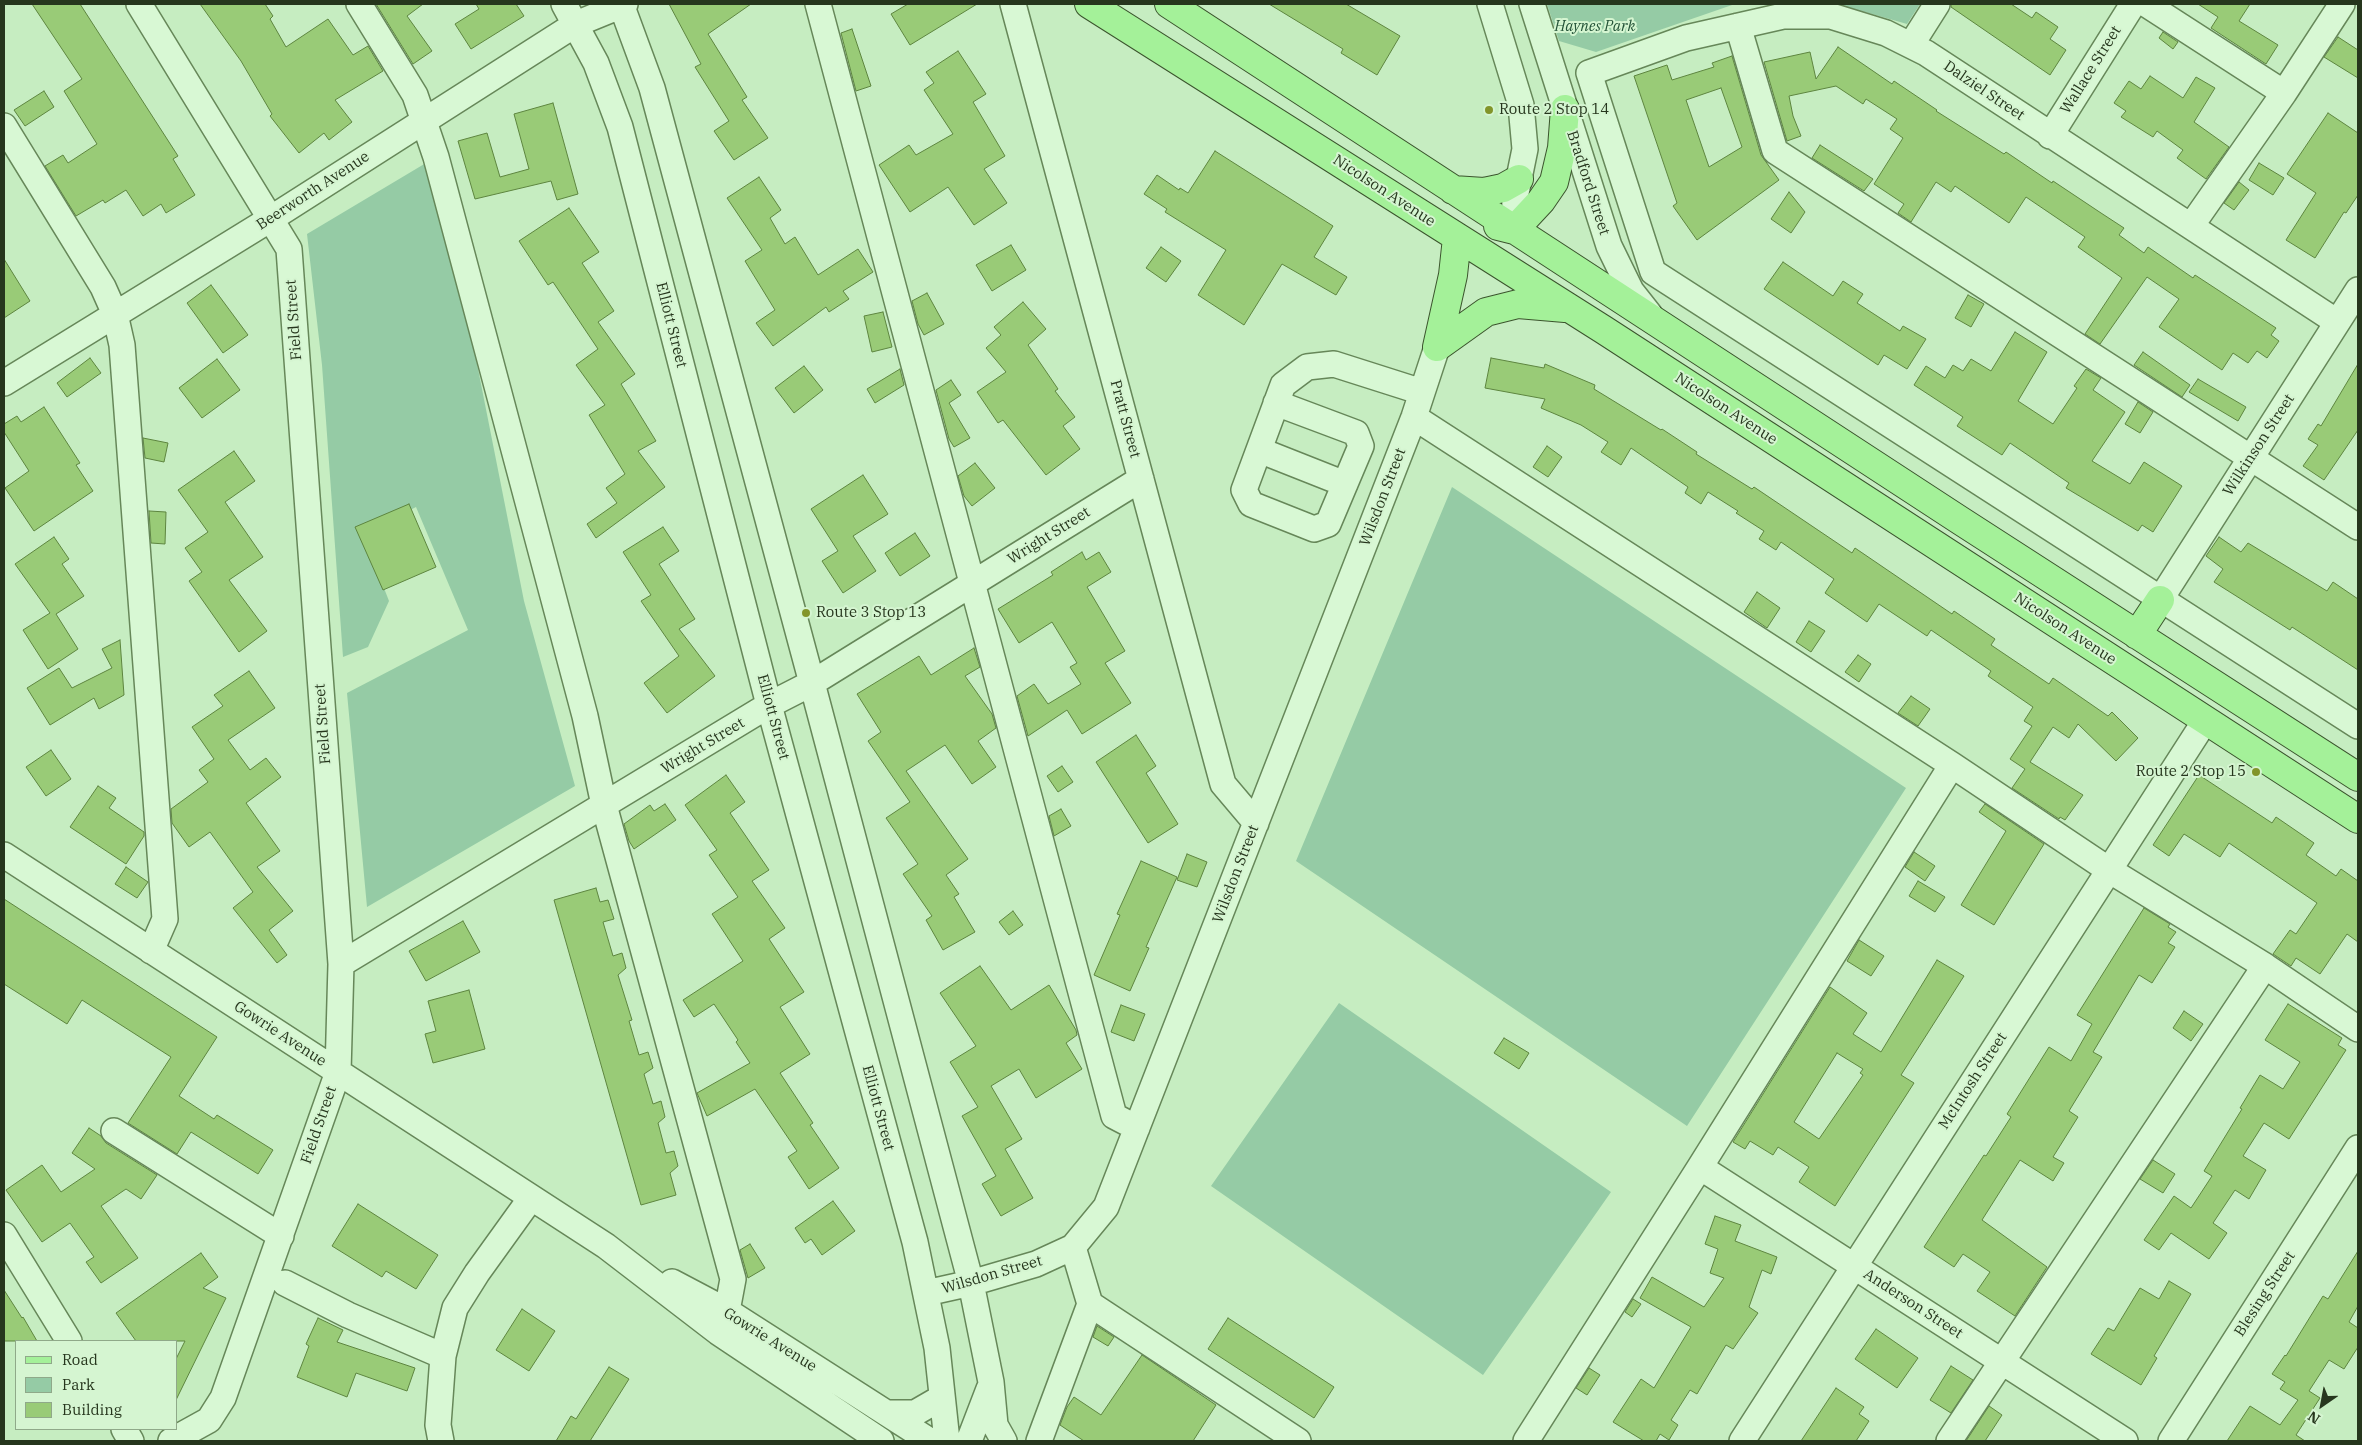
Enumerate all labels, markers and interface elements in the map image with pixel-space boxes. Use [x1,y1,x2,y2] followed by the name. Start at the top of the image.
[1555,18,1635,36] park label: Haynes Park
[2057,23,2125,117] street label: Wallace Street
[1940,57,2028,125] street label: Dalziel Street
[1499,101,1609,119] place label: Route 2 Stop 14
[1483,104,1495,116] marker: Route 2 Stop 14
[1563,128,1613,238] street label: Bradford Street
[253,148,373,234] street label: Beerworth Avenue
[1329,151,1439,231] street label: Nicolson Avenue
[282,279,306,361] street label: Field Street
[652,280,690,370] street label: Elliott Street
[1671,369,1781,449] street label: Nicolson Avenue
[1106,378,1144,460] street label: Pratt Street
[2219,391,2299,499] street label: Wilkinson Street
[1356,445,1410,549] street label: Wilsdon Street
[1004,503,1094,569] street label: Wright Street
[2010,589,2120,669] street label: Nicolson Avenue
[816,604,926,622] place label: Route 3 Stop 13
[800,607,812,619] marker: Route 3 Stop 13
[753,672,793,762] street label: Elliott Street
[311,683,335,765] street label: Field Street
[658,714,748,778] street label: Wright Street
[2136,763,2246,781] place label: Route 2 Stop 15
[2250,766,2262,778] marker: Route 2 Stop 15
[1209,822,1263,926] street label: Wilsdon Street
[230,997,330,1071] street label: Gowrie Avenue
[1935,1029,2011,1133] street label: McIntosh Street
[858,1063,898,1153] street label: Elliott Street
[297,1084,341,1166] street label: Field Street
[2231,1248,2299,1340] street label: Blesing Street
[940,1252,1044,1298] street label: Wilsdon Street
[1860,1265,1966,1343] street label: Anderson Street
[720,1304,820,1376] street label: Gowrie Avenue
[15,1340,178,1430] legend
[62,1350,98,1369] text: Road
[62,1375,95,1394] text: Park
[2297,1380,2347,1430] north arrow
[62,1400,122,1419] text: Building
[2304,1407,2323,1428] text: N

